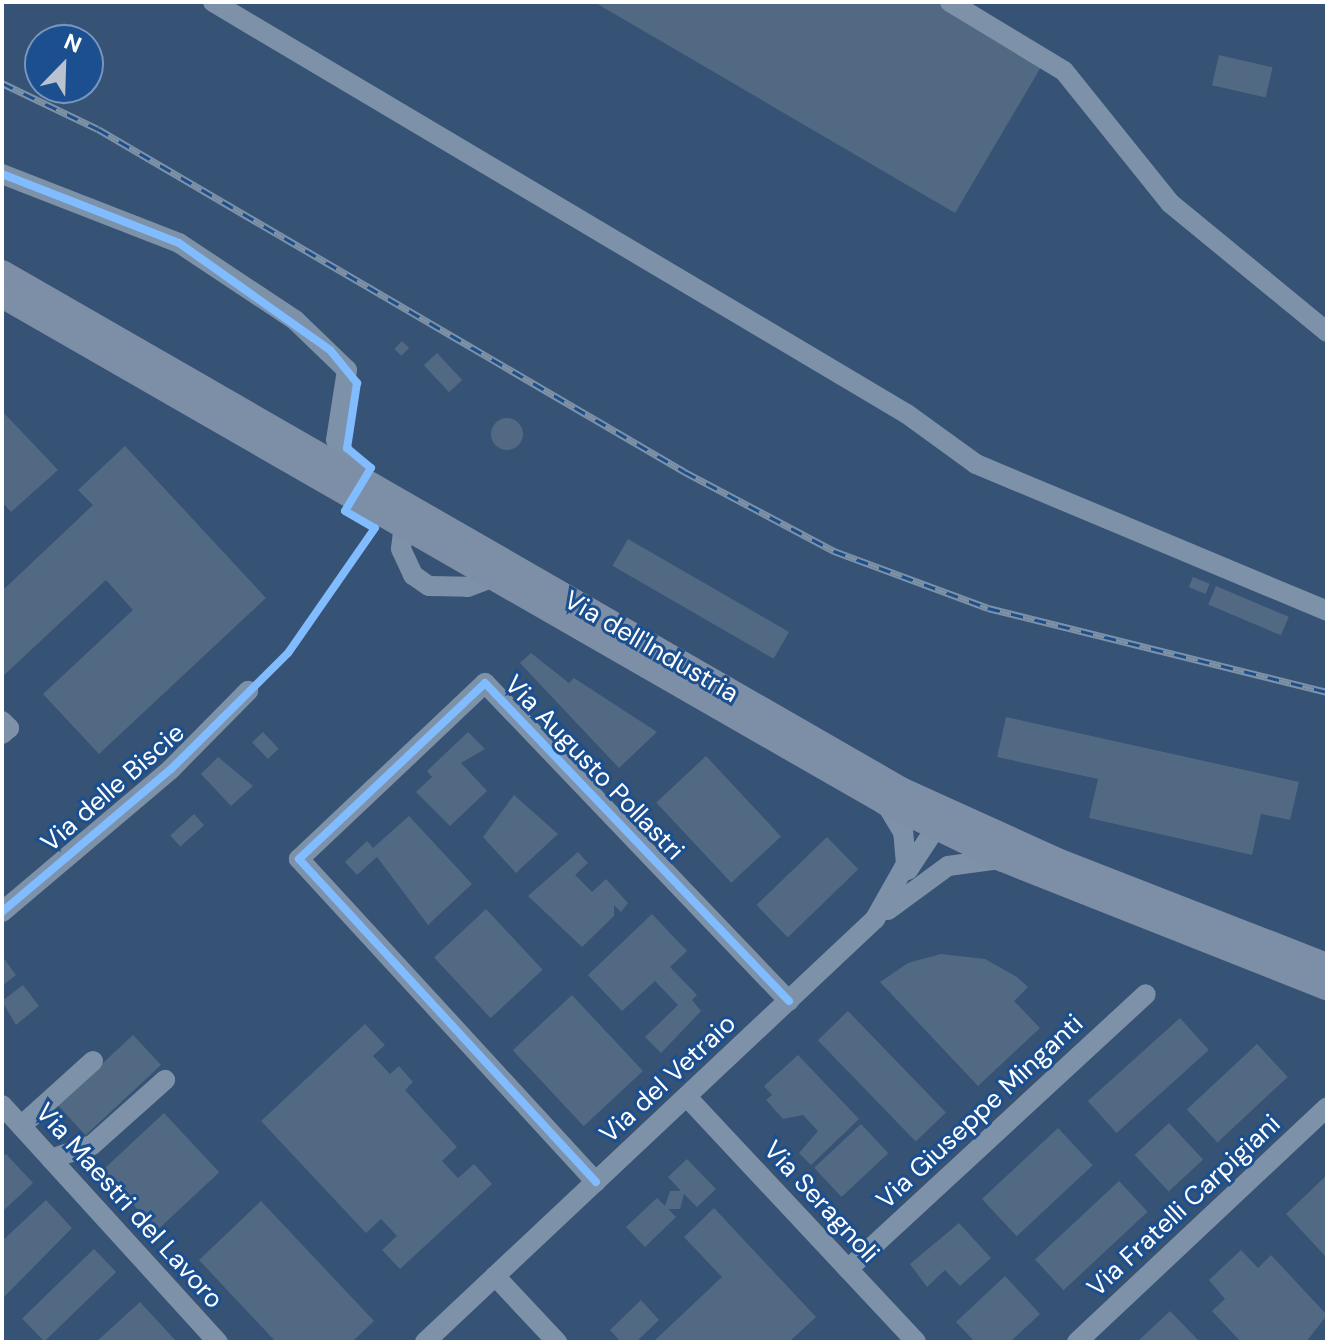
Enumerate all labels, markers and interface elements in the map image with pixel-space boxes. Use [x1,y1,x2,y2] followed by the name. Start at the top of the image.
[24,24,104,104] north arrow
[60,27,86,60] text: N
[558,584,744,710] street label: Via dell'Industria
[498,669,690,867] street label: Via Augusto Pollastri
[35,717,191,859] street label: Via delle Biscie
[594,1008,742,1150] street label: Via del Vetraio
[870,1008,1090,1216] street label: Via Giuseppe Minganti
[29,1097,229,1315] street label: Via Maestri del Lavoro
[1081,1109,1287,1303] street label: Via Fratelli Carpigiani
[757,1135,885,1269] street label: Via Seragnoli

